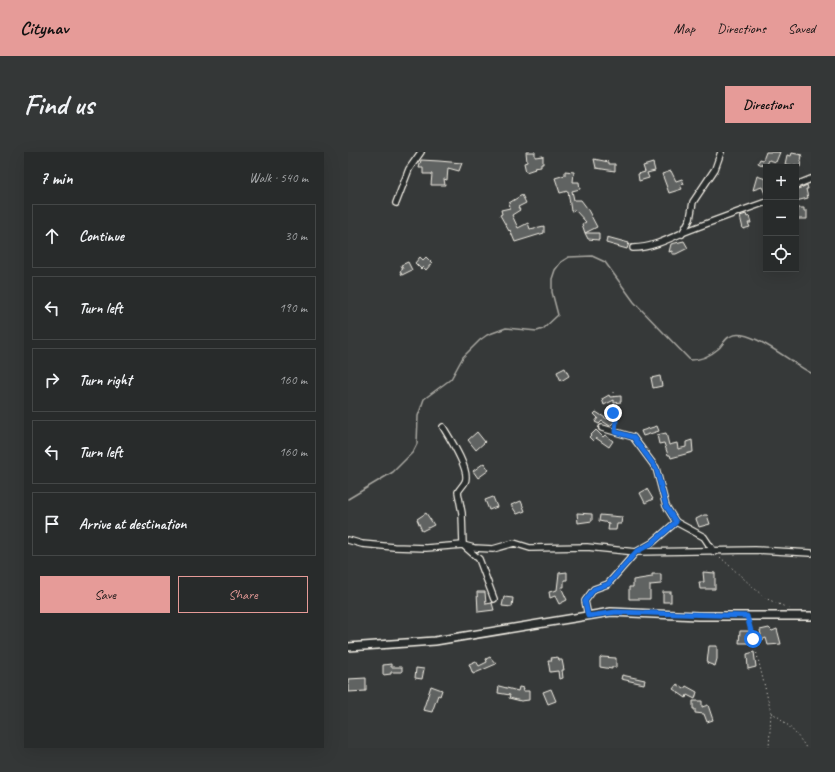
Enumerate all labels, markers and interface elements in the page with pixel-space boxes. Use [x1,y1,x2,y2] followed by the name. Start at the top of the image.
[20,16,68,40] text: Citynav
[674,20,695,37] text: Map
[717,20,766,37] text: Directions
[788,20,815,37] text: Saved
[725,86,811,123] button: Directions
[24,87,94,122] text: Find us
[763,164,799,272] map controls
[763,164,799,200] button: +
[40,168,73,189] text: 7 min
[249,170,308,186] text: Walk · 540 m
[763,200,799,236] button: −
[41,225,63,247] icon: ahead
[79,227,124,246] text: Continue
[285,228,307,244] text: 30 m
[763,236,799,272] button: locate
[41,297,63,319] icon: left
[79,299,122,318] text: Turn left
[279,300,307,316] text: 190 m
[41,369,63,391] icon: right
[79,371,132,390] text: Turn right
[279,372,307,388] text: 160 m
[604,404,622,422] route end
[41,441,63,463] icon: left
[79,443,122,462] text: Turn left
[279,444,307,460] text: 160 m
[41,513,63,535] icon: arrive
[79,515,186,534] text: Arrive at destination
[40,576,170,613] button: Save
[178,576,308,613] button: Share
[744,630,762,648] route start

